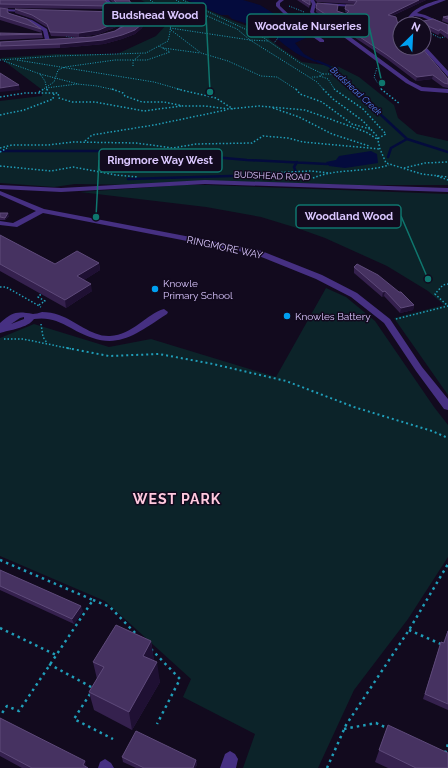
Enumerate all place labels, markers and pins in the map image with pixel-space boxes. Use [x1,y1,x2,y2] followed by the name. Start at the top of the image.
[103,3,206,26] callout: Budshead Wood
[247,14,369,37] callout: Woodvale Nurseries
[99,149,222,172] callout: Ringmore Way West
[296,205,401,228] callout: Woodland Wood
[163,278,233,301] place label: Knowle Primary School
[150,284,160,294] marker: Knowle Primary School
[282,311,292,321] marker: Knowles Battery
[295,311,371,322] place label: Knowles Battery

